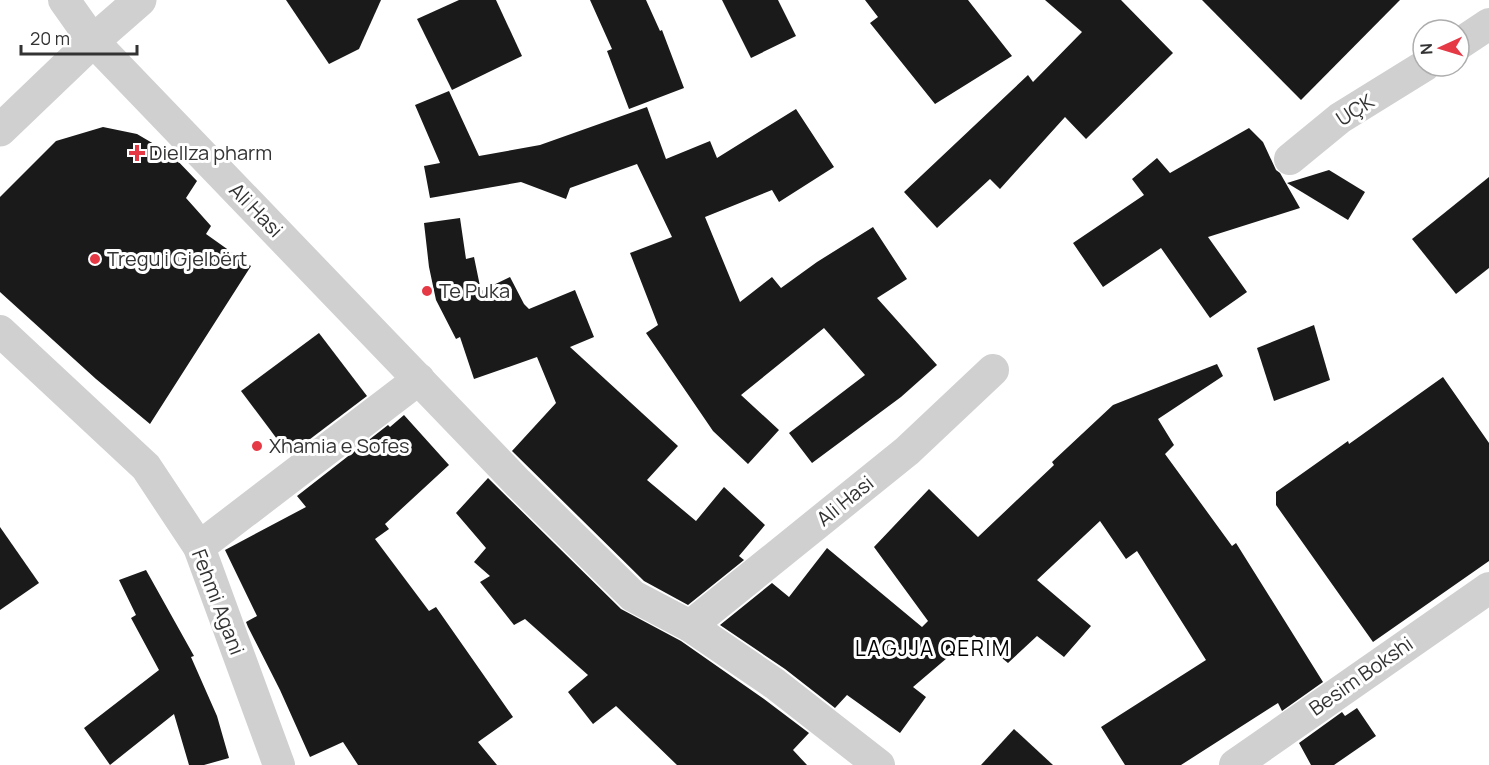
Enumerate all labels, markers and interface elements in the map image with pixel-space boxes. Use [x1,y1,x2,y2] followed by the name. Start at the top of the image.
[21,18,136,56] scale bar
[1411,18,1471,78] north arrow
[30,26,70,50] text: 20 m
[1415,43,1437,56] text: N
[1331,87,1379,132] street label: UÇK
[149,139,272,166] place label: Diellza pharm
[130,146,144,160] marker: Diellza pharm
[224,177,289,243] street label: Ali Hasi
[107,245,247,272] place label: Tregu i Gjelbërt
[88,252,102,266] marker: Tregu i Gjelbërt
[439,277,510,304] place label: Te Puka
[420,284,434,298] marker: Te Puka
[269,432,410,459] place label: Xhamia e Sofes
[250,439,264,453] marker: Xhamia e Sofes
[811,469,879,532] street label: Ali Hasi
[186,545,251,659] street label: Fehmi Agani
[1303,630,1418,721] street label: Besim Bokshi
[855,634,1011,662] district label: LAGJJA QERIM

